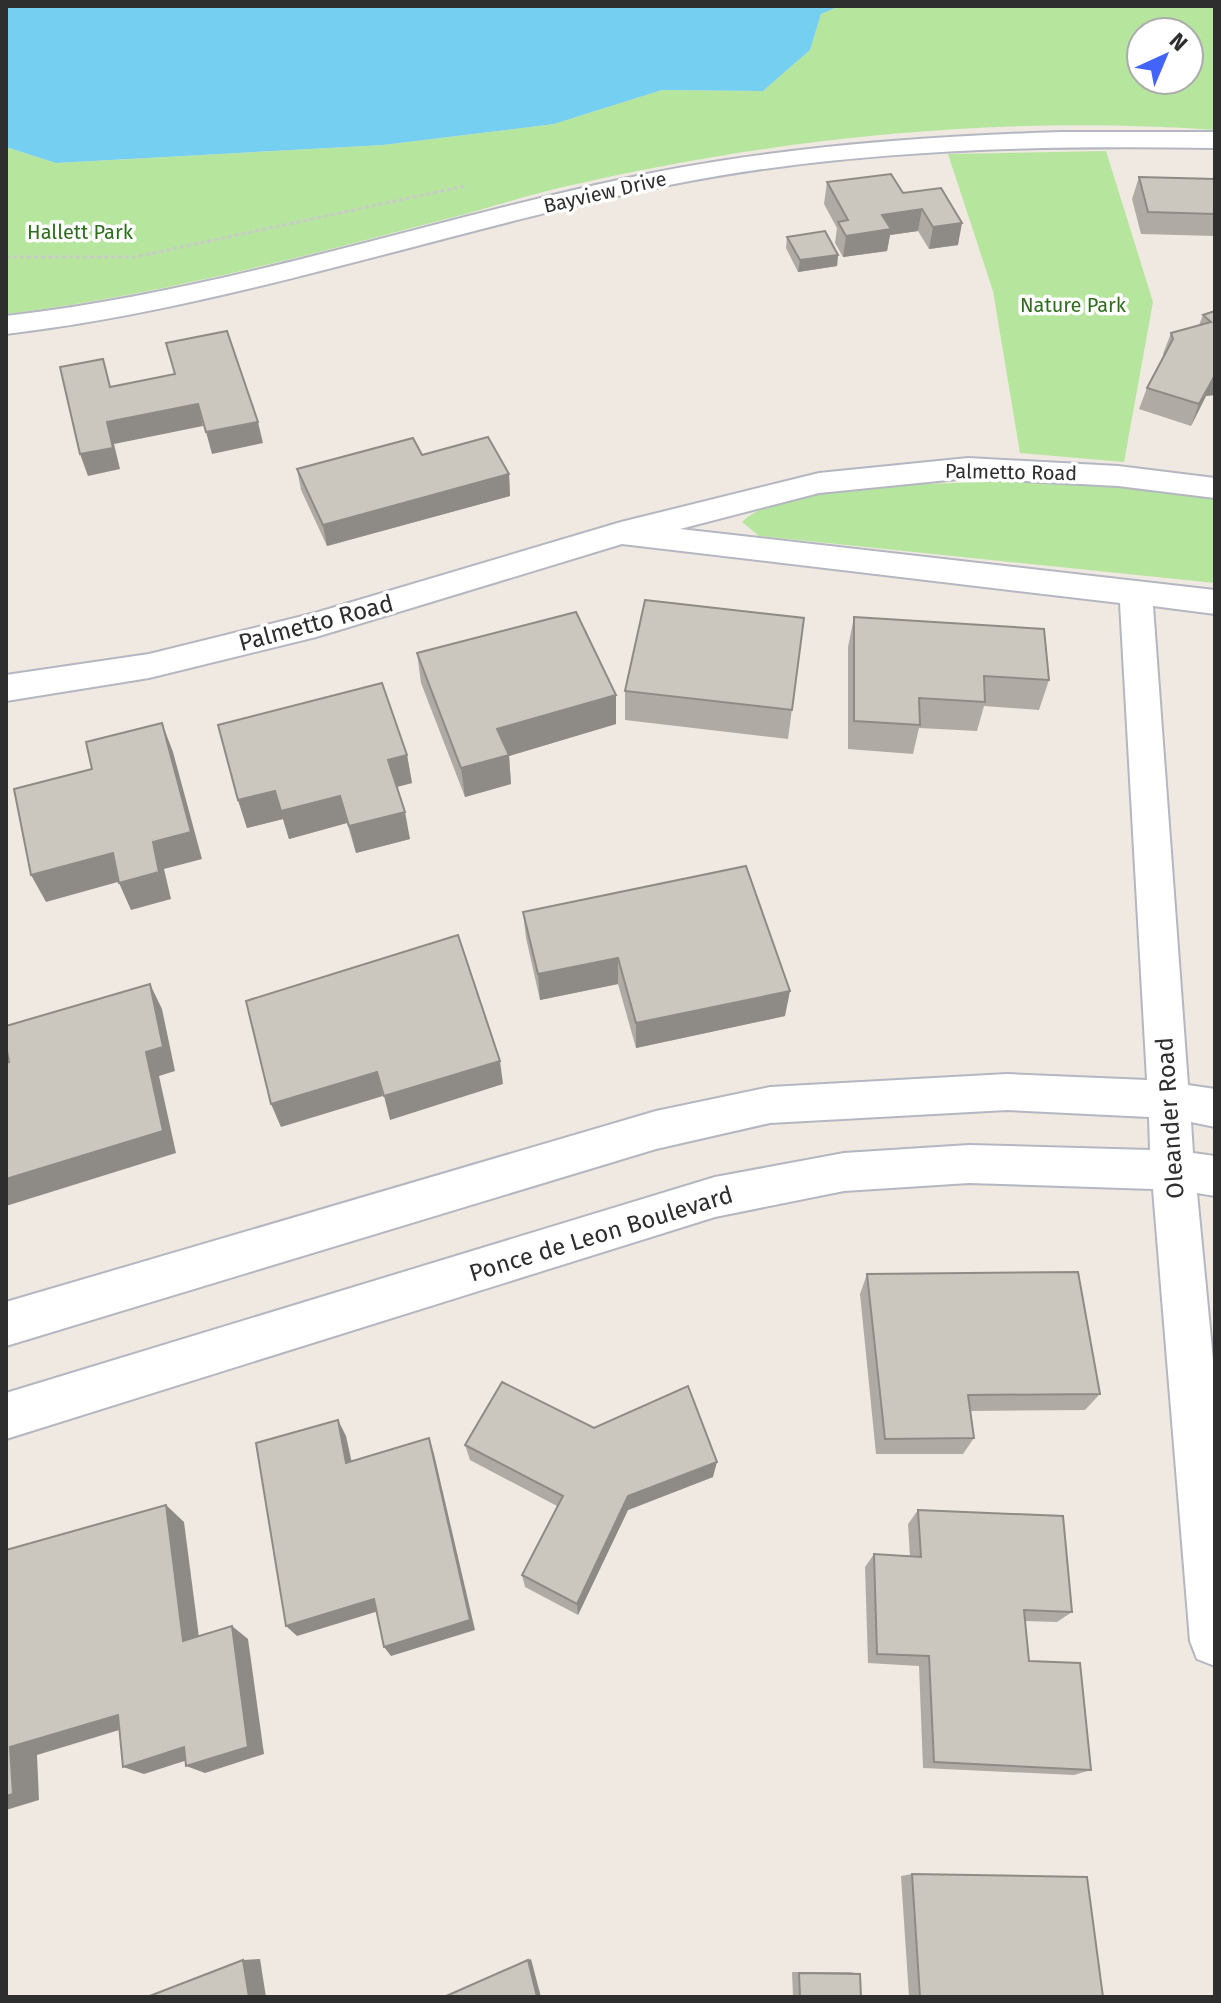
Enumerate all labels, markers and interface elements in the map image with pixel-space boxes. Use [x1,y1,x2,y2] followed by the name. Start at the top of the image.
[1125,16,1205,96] north arrow
[1164,27,1193,57] text: N
[541,166,669,218] street label: Bayview Drive
[27,220,134,244] park label: Hallett Park
[1020,293,1127,317] park label: Nature Park
[945,459,1077,485] street label: Palmetto Road
[236,589,396,657] street label: Palmetto Road
[1150,1036,1190,1200] street label: Oleander Road
[466,1181,736,1287] street label: Ponce de Leon Boulevard

